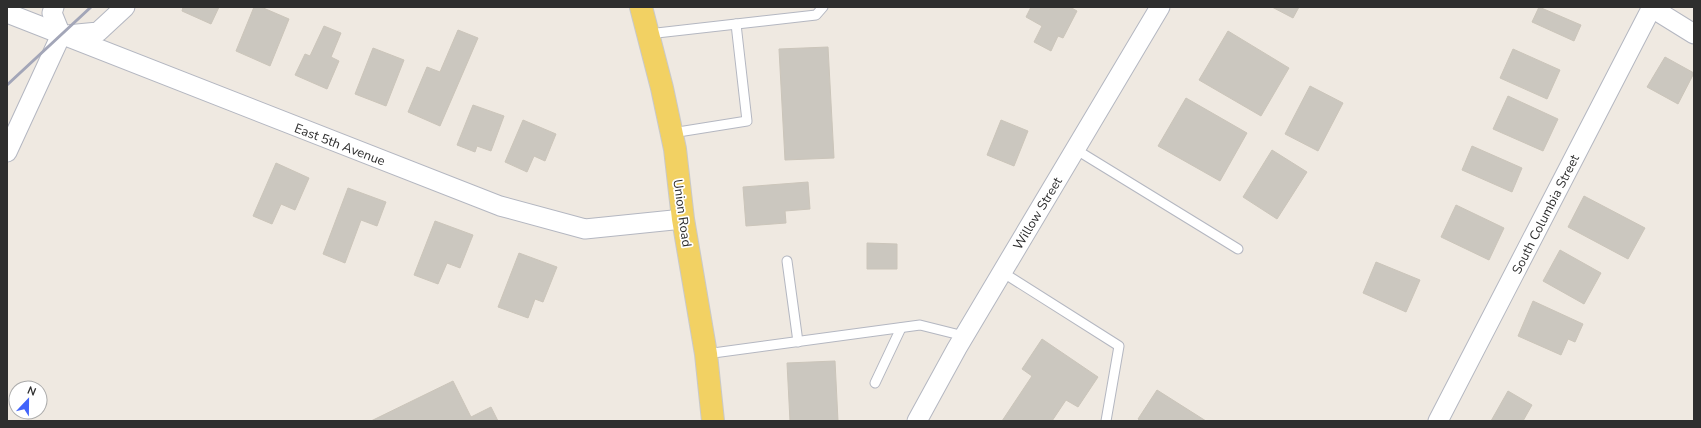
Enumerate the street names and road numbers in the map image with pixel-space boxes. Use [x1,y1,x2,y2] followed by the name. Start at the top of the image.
[292,119,388,171] street label: East 5th Avenue
[1508,151,1584,277] street label: South Columbia Street
[1009,173,1067,253] street label: Willow Street
[668,178,696,248] street label: Union Road

